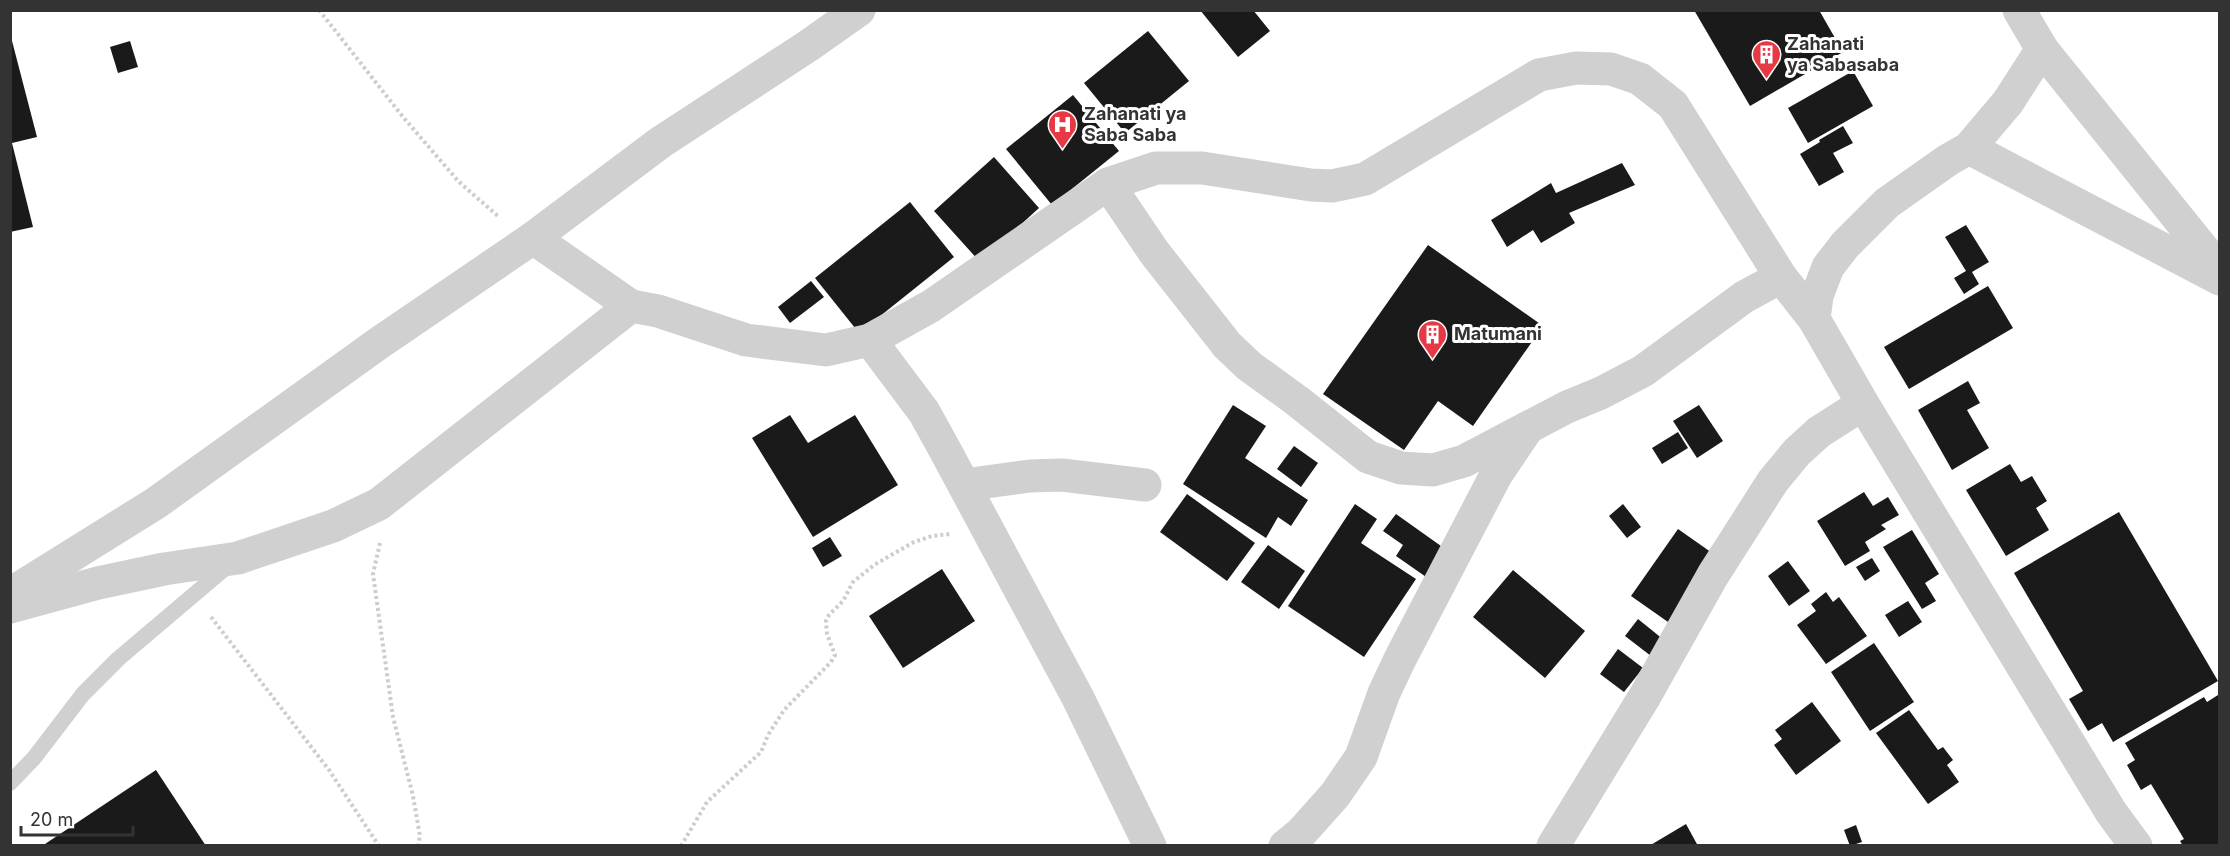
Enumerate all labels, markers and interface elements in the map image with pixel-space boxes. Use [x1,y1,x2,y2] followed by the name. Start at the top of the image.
[1787,33,1899,75] place label: Zahanati ya Sabasaba
[1750,38,1782,80] building icon: Zahanati ya Sabasaba
[1084,103,1187,145] place label: Zahanati ya Saba Saba
[1047,108,1079,150] hospital icon: Zahanati ya Saba Saba
[1417,318,1449,360] building icon: Matumani
[1454,323,1542,344] place label: Matumani
[21,799,134,837] scale bar
[30,809,73,830] text: 20 m

